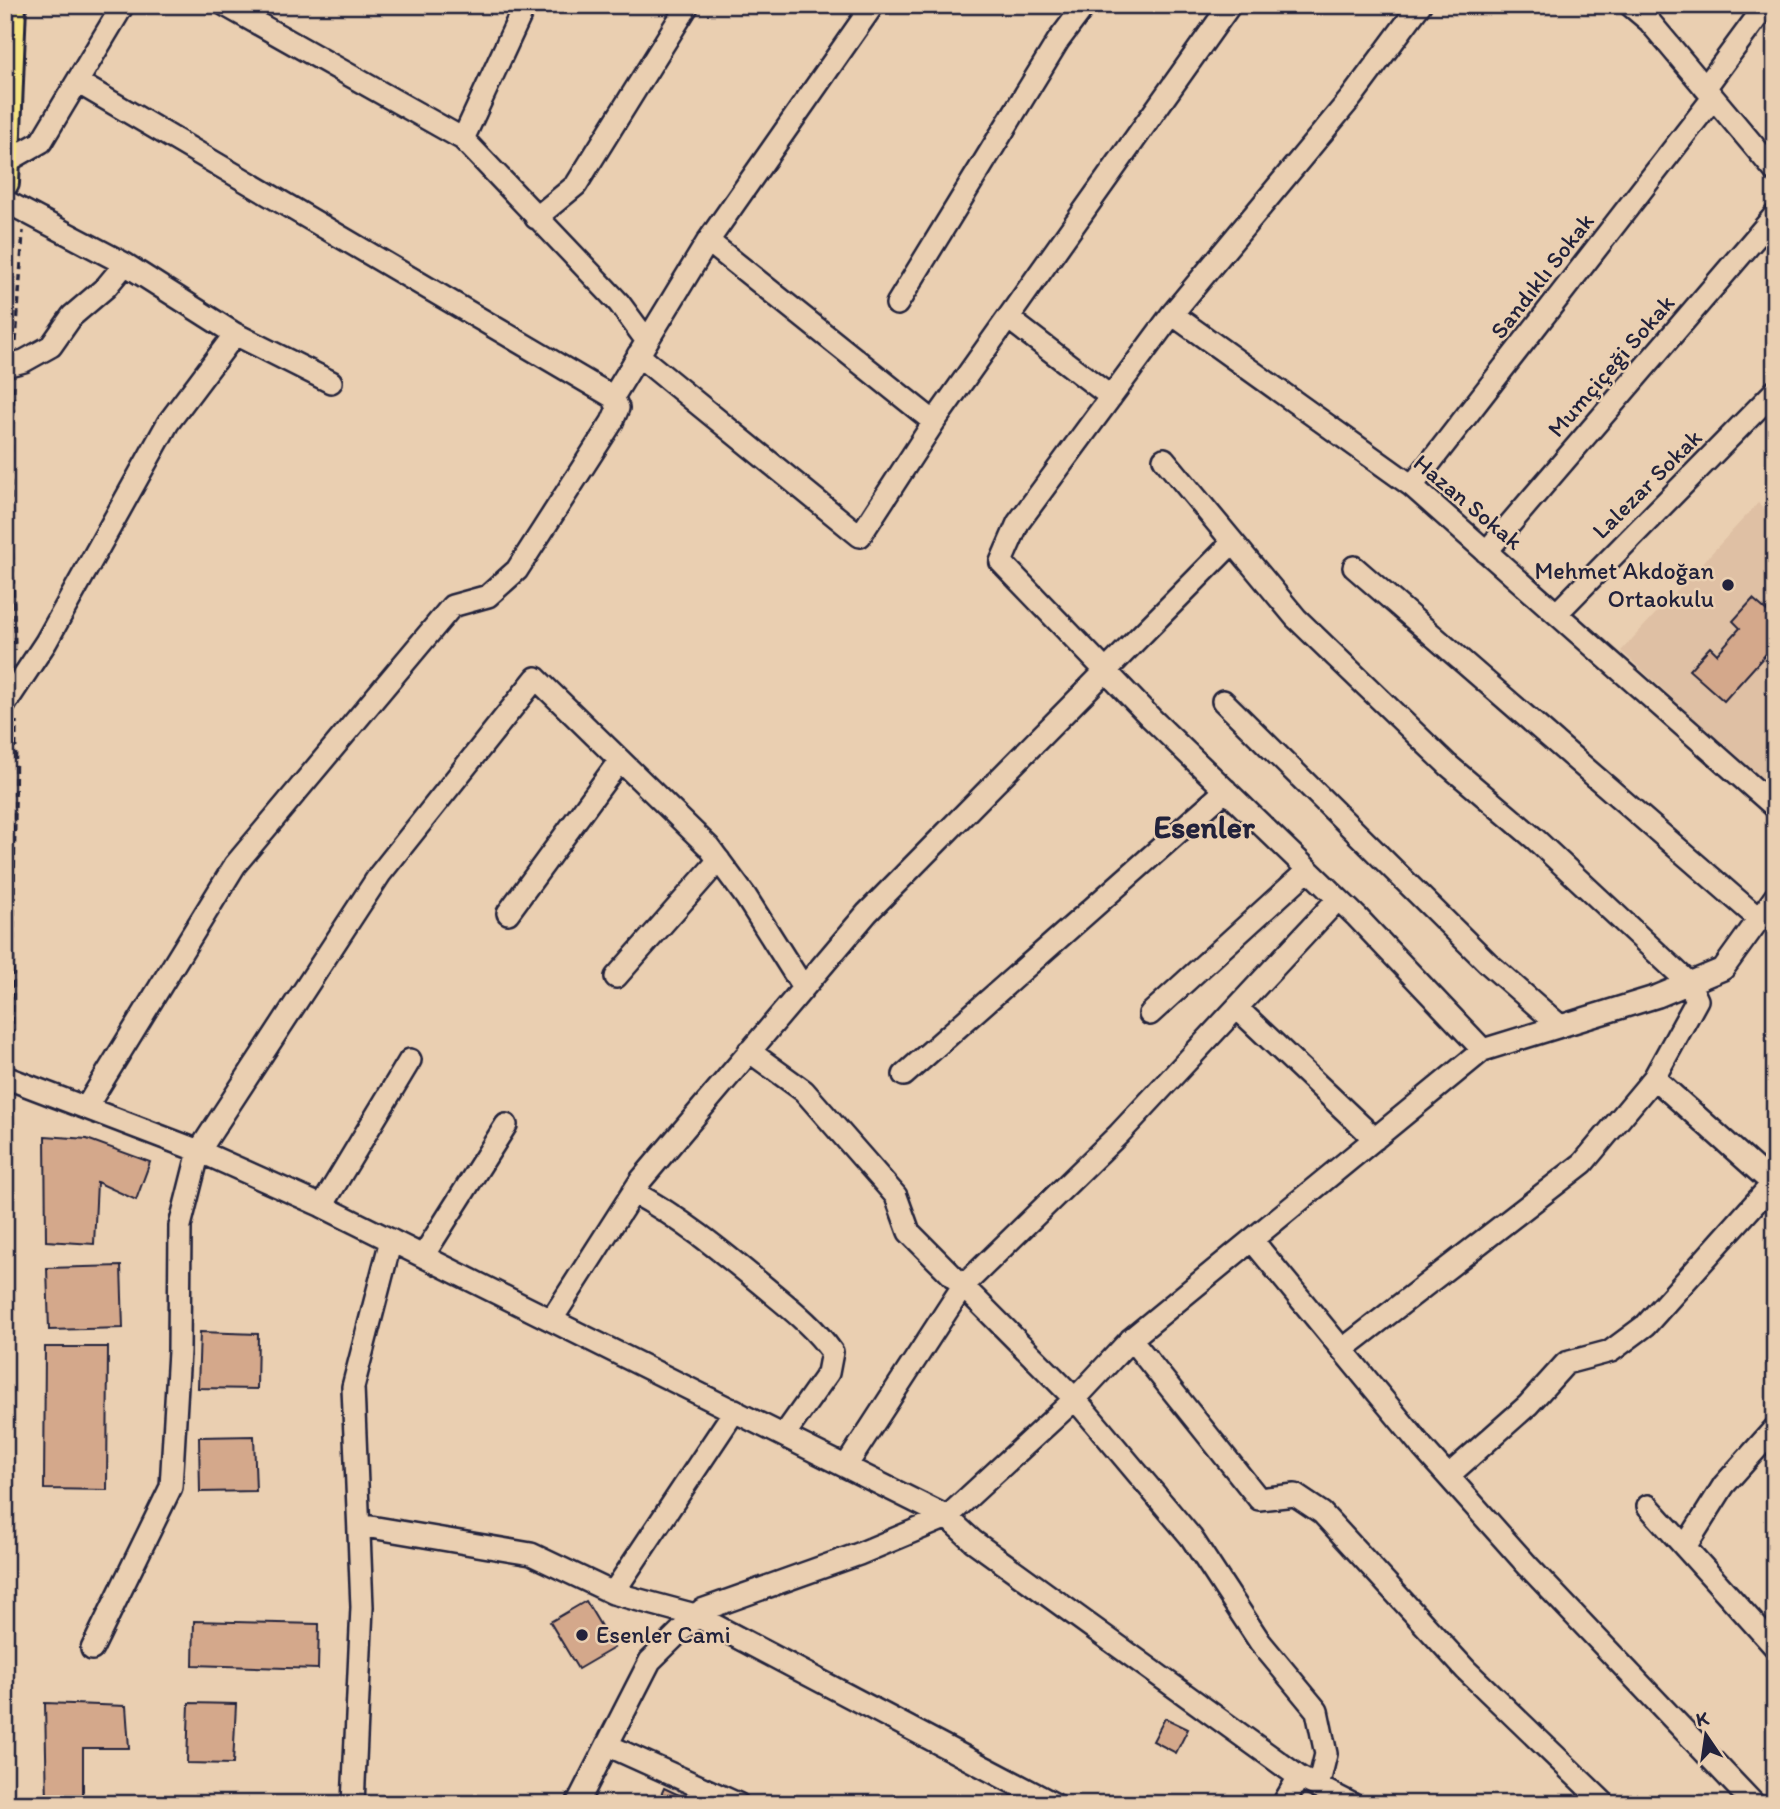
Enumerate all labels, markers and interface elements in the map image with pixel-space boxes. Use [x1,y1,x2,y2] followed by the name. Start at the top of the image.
[1484,207,1600,344] street label: Sandıklı Sokak
[1541,289,1680,443] street label: Mumçiçeği Sokak
[1586,423,1708,545] street label: Lalezar Sokak
[1408,448,1529,556] street label: Hazan Sokak
[1534,556,1714,613] place label: Mehmet Akdoğan Ortaokulu
[1720,577,1736,593] marker: Mehmet Akdoğan Ortaokulu
[1153,808,1256,846] district label: Esenler
[596,1620,731,1649] place label: Esenler Cami
[574,1627,590,1643] marker: Esenler Cami
[1672,1700,1742,1770] north arrow
[1694,1706,1712,1731] text: K

